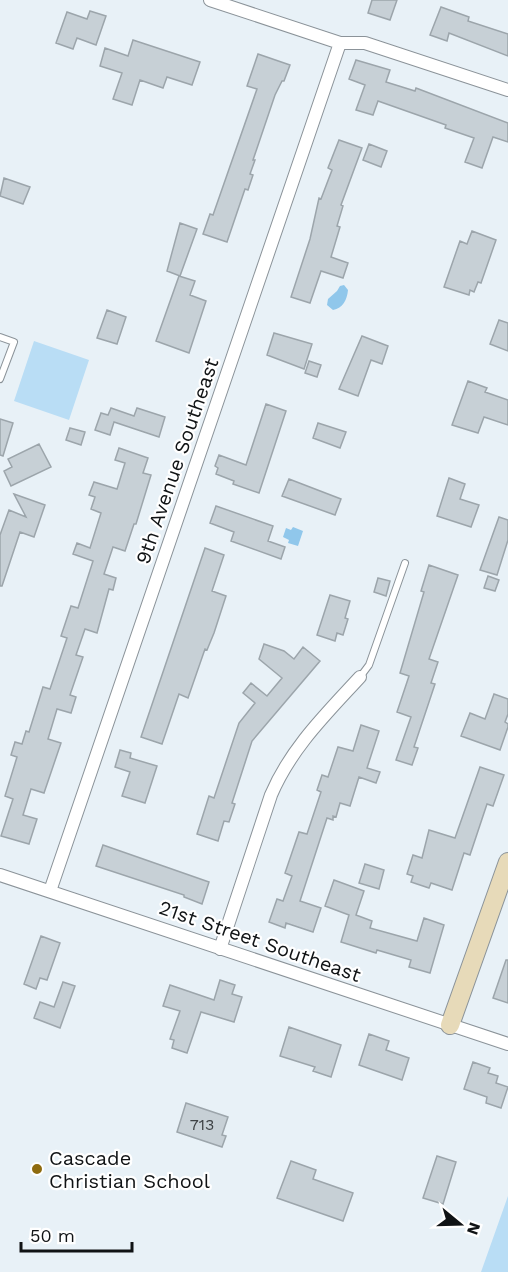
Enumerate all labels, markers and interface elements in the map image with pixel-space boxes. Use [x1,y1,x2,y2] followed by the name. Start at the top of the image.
[130,354,224,567] street label: 9th Avenue Southeast
[156,895,365,987] street label: 21st Street Southeast
[190,1115,214,1134] house number: 713
[49,1146,210,1193] place label: Cascade Christian School
[30,1162,44,1176] marker: Cascade Christian School
[430,1194,490,1254] north arrow
[21,1215,132,1253] scale bar
[463,1220,485,1237] text: N
[30,1225,75,1246] text: 50 m

